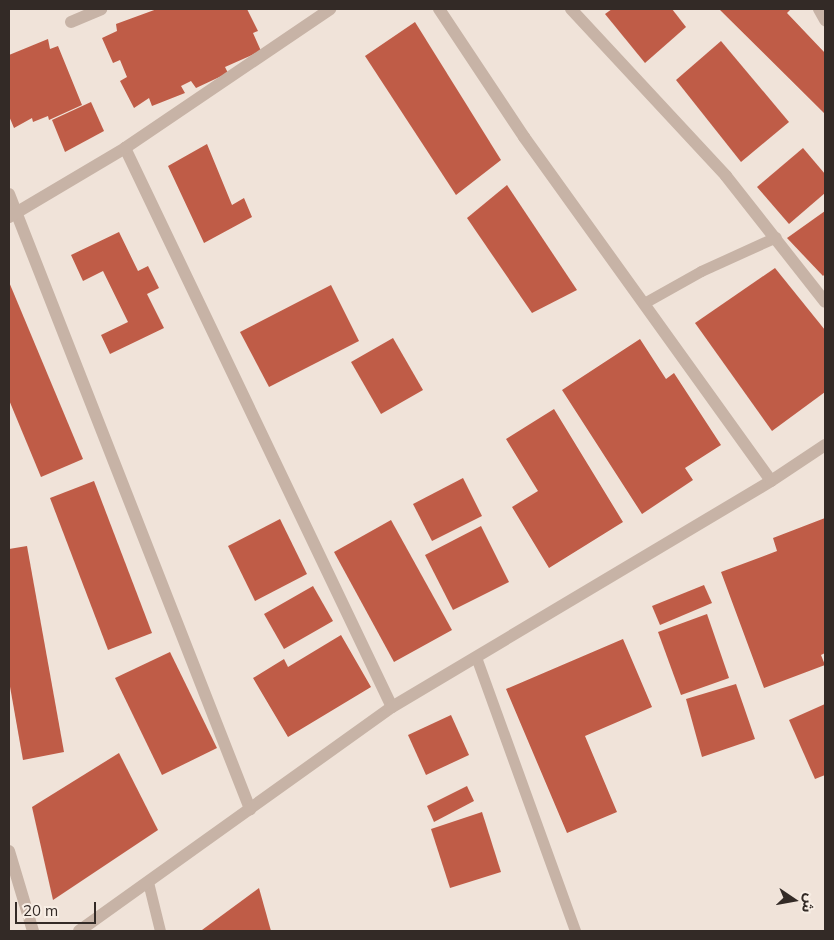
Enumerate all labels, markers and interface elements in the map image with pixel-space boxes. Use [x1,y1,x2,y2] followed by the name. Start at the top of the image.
[769,875,819,925] north arrow
[18,892,99,924] scale bar
[798,892,819,914] text: ش
[23,901,58,920] text: 20 m

